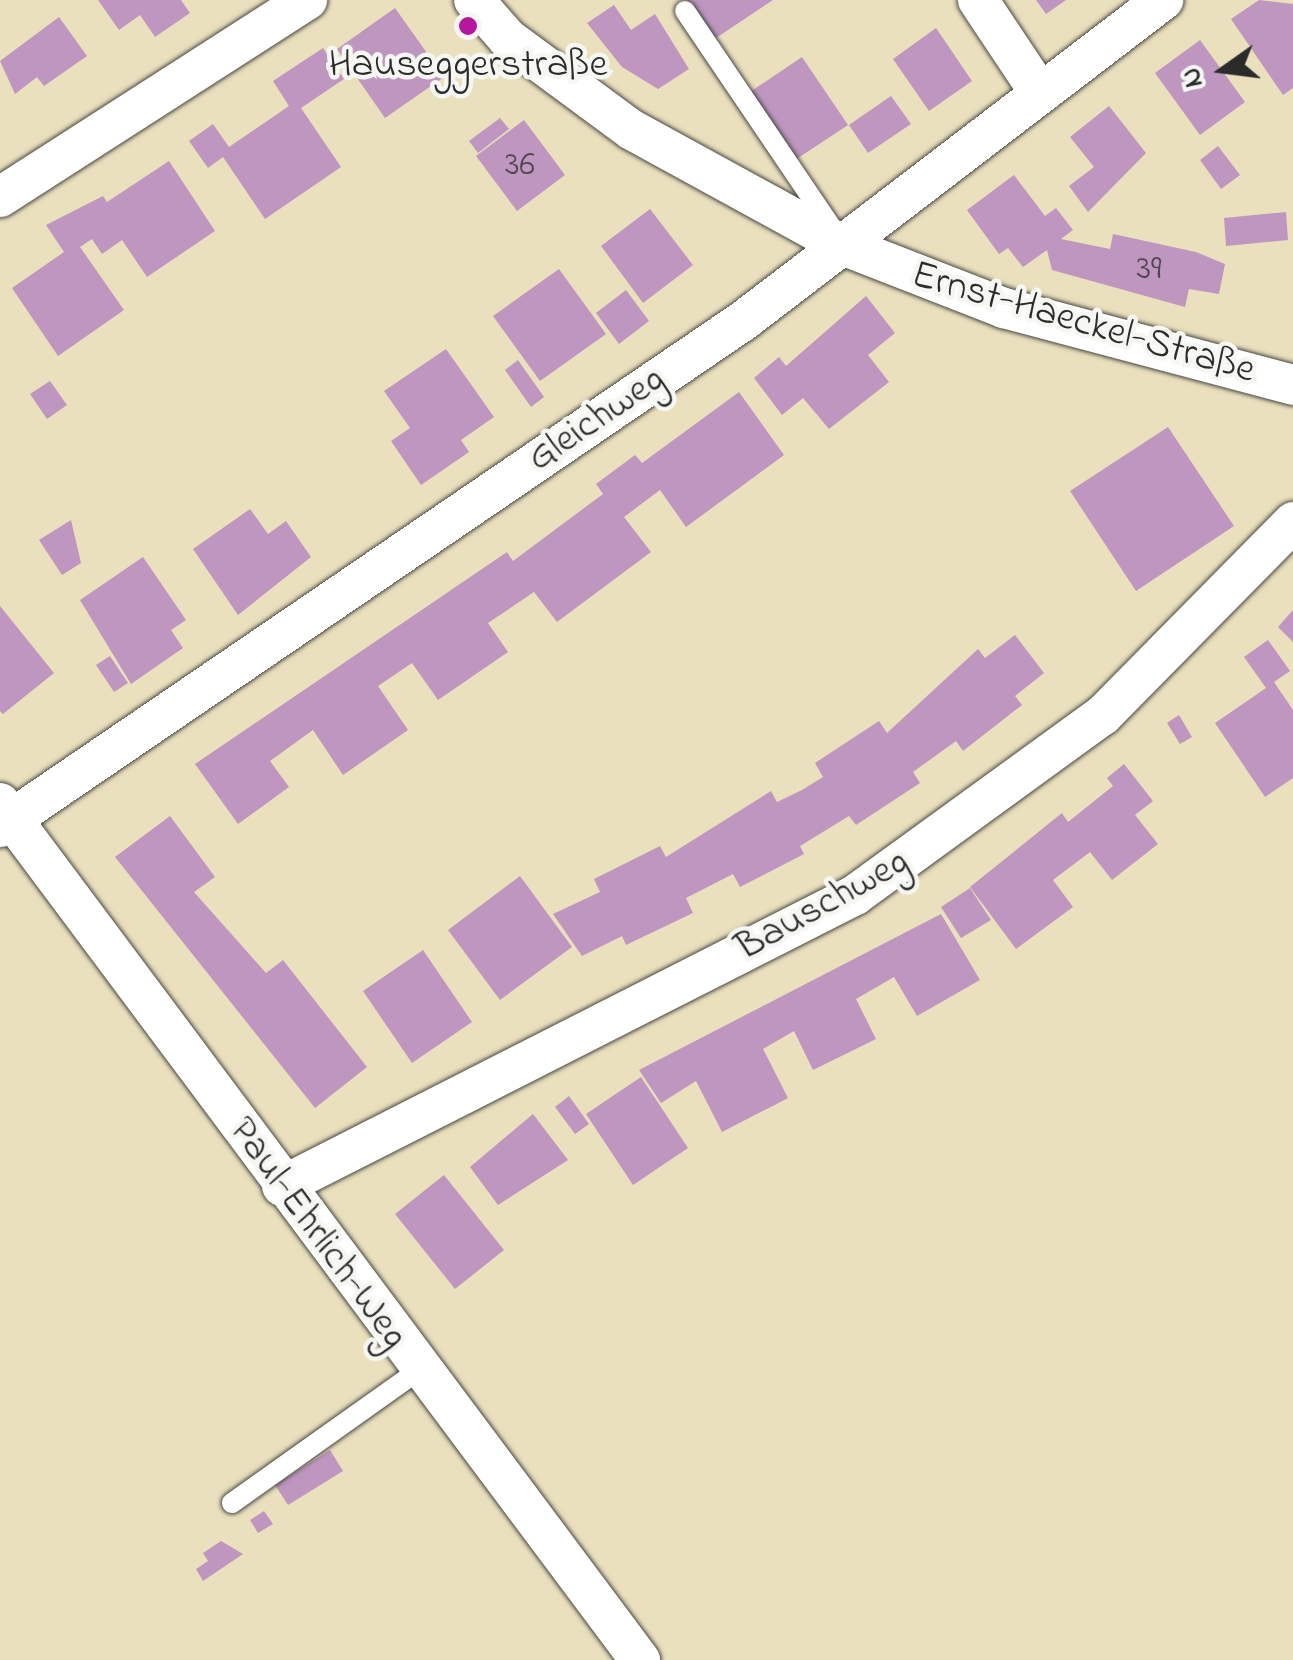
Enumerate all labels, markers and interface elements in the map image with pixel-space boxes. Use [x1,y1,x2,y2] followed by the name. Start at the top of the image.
[457,15,479,37] marker: Hauseggerstraße
[1173,20,1273,120] north arrow
[329,42,607,90] place label: Hauseggerstraße
[1171,63,1216,92] text: N
[505,145,535,187] house number: 36
[1137,249,1161,291] house number: 39
[906,252,1260,396] street label: Ernst-Haeckel-Straße
[519,357,675,483] street label: Gleichweg
[728,839,918,973] street label: Bauschweg
[217,1109,417,1359] street label: Paul-Ehrlich-Weg

